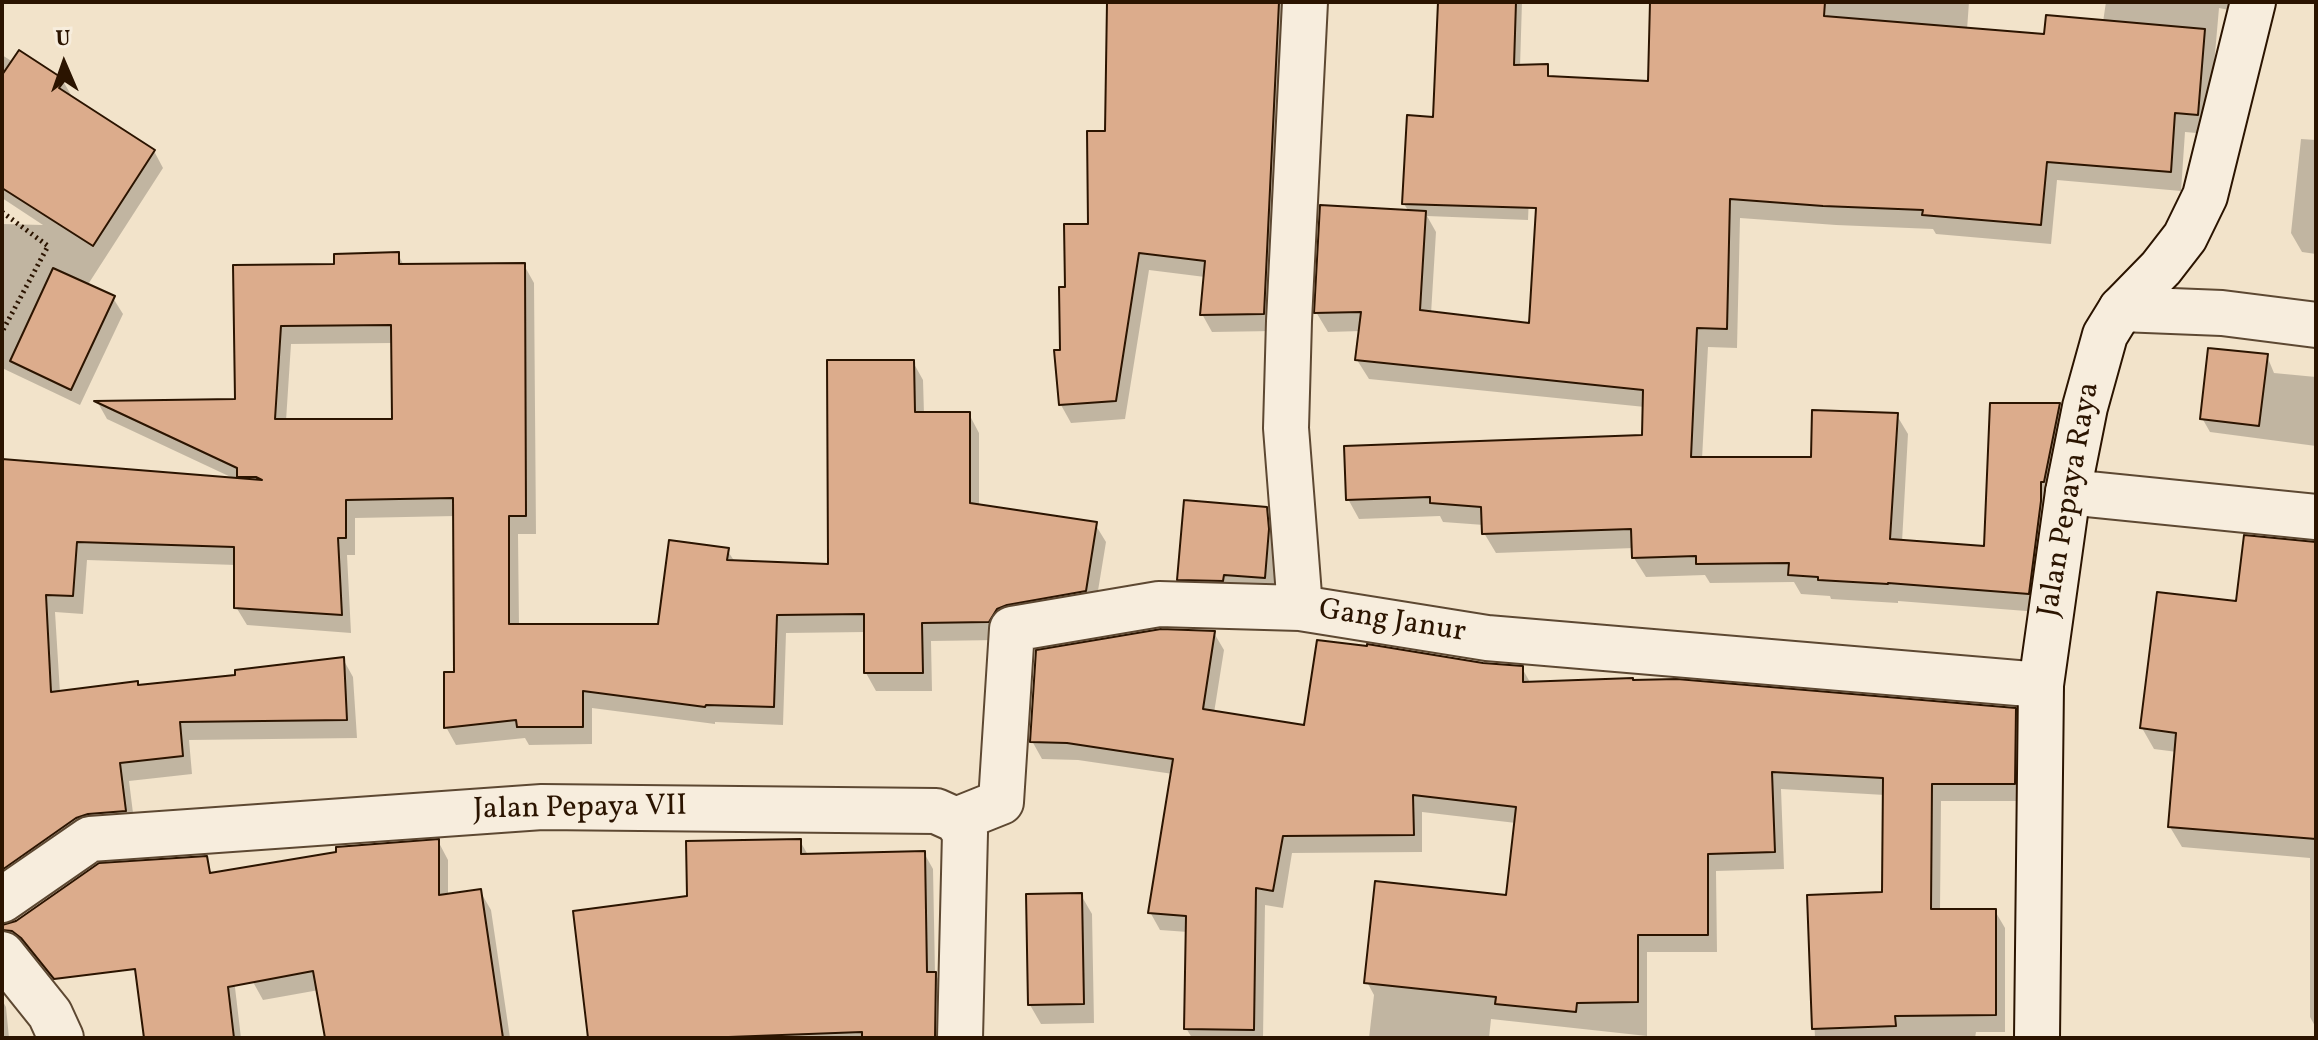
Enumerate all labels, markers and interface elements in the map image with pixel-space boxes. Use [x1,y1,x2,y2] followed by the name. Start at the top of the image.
[24,24,104,104] north arrow
[55,24,71,55] text: U
[2033,380,2109,620] street label: Jalan Pepaya Raya
[1316,594,1468,652] street label: Gang Janur
[473,790,687,830] street label: Jalan Pepaya VII

